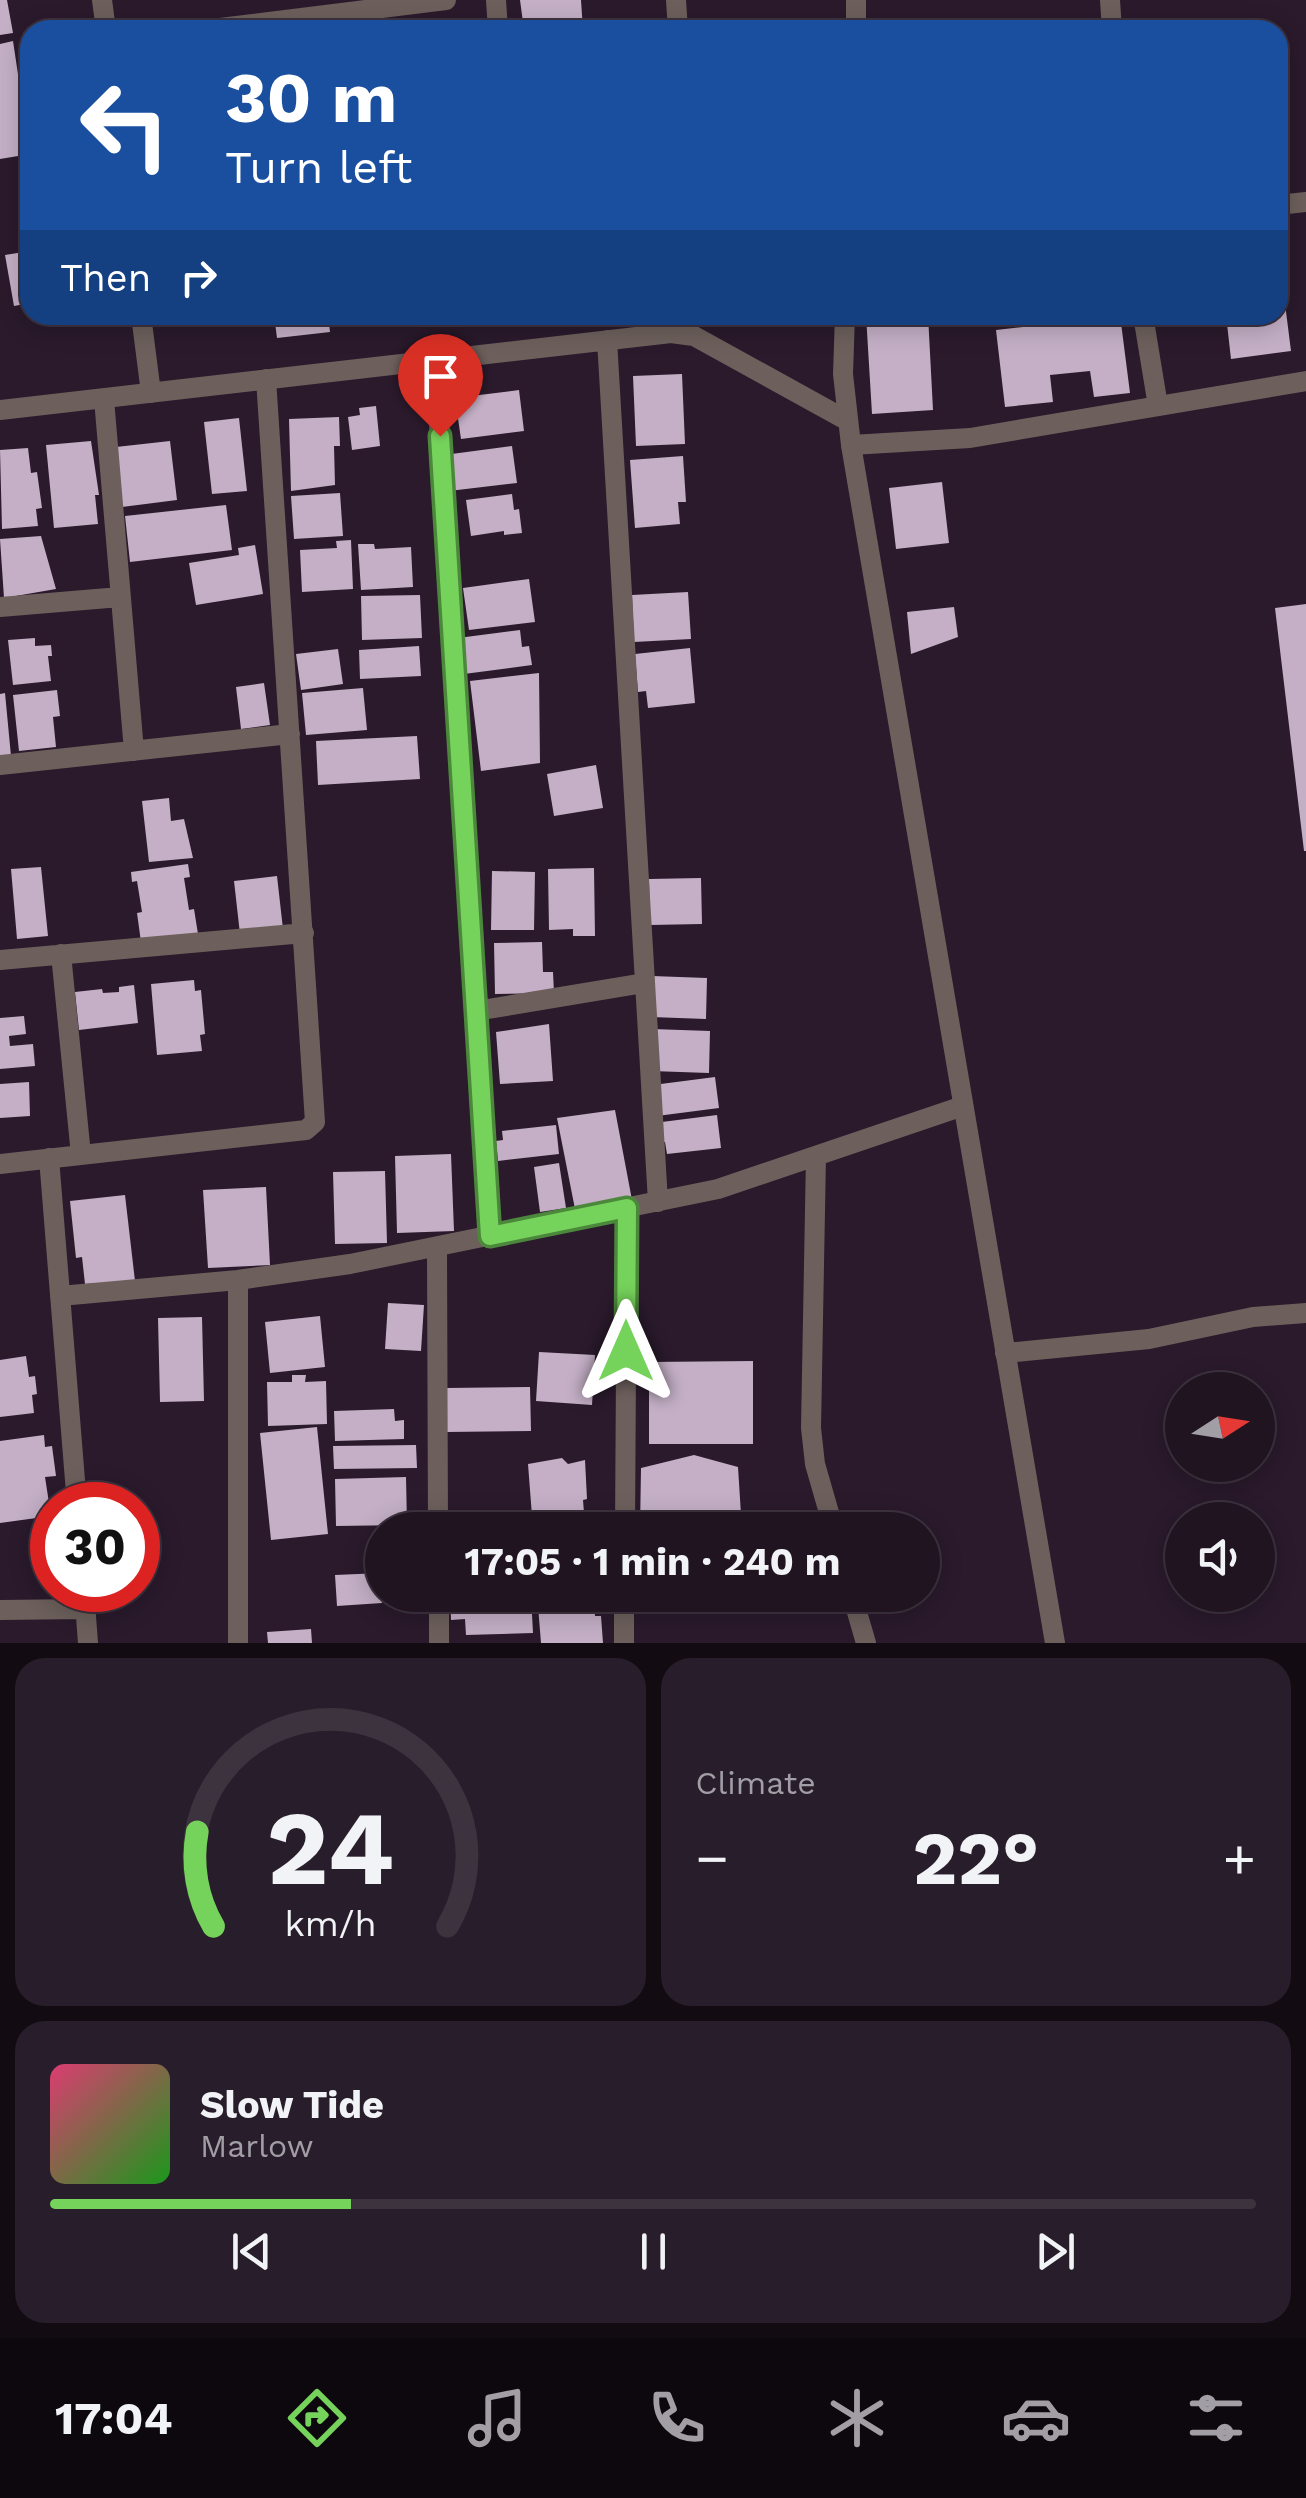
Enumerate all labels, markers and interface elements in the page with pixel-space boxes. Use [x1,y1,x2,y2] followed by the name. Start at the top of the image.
[225,57,397,139] text: 30 m
[60,60,190,190] icon: left
[225,141,412,194] text: Turn left
[171,250,226,305] icon: right
[60,256,151,300] text: Then
[398,334,483,437] pin
[413,349,468,404] icon: arrive
[574,1299,678,1403] position arrow
[1165,1372,1275,1482] north arrow
[1165,1372,1275,1612] map controls
[30,1482,160,1612] speed limit sign: 30
[1165,1502,1275,1612] button: sound
[464,1540,841,1584] text: 17:05 · 1 min · 240 m
[696,1764,816,1802] text: Climate
[266,1787,394,1909] text: 24
[912,1814,1039,1902] text: 22°
[696,1826,729,1890] text: −
[1223,1826,1256,1890] text: +
[284,1903,376,1945] text: km/h
[200,2083,384,2127] text: Slow Tide
[200,2127,314,2165] text: Marlow
[224,2224,279,2279] icon: previous
[626,2224,681,2279] icon: pause
[1028,2224,1083,2279] icon: next
[282,2383,352,2453] icon: directions
[462,2383,532,2453] icon: music
[642,2383,712,2453] icon: phone
[822,2383,892,2453] icon: climate
[1001,2383,1071,2453] icon: car
[1181,2383,1251,2453] icon: filters
[55,2392,172,2445] text: 17:04

